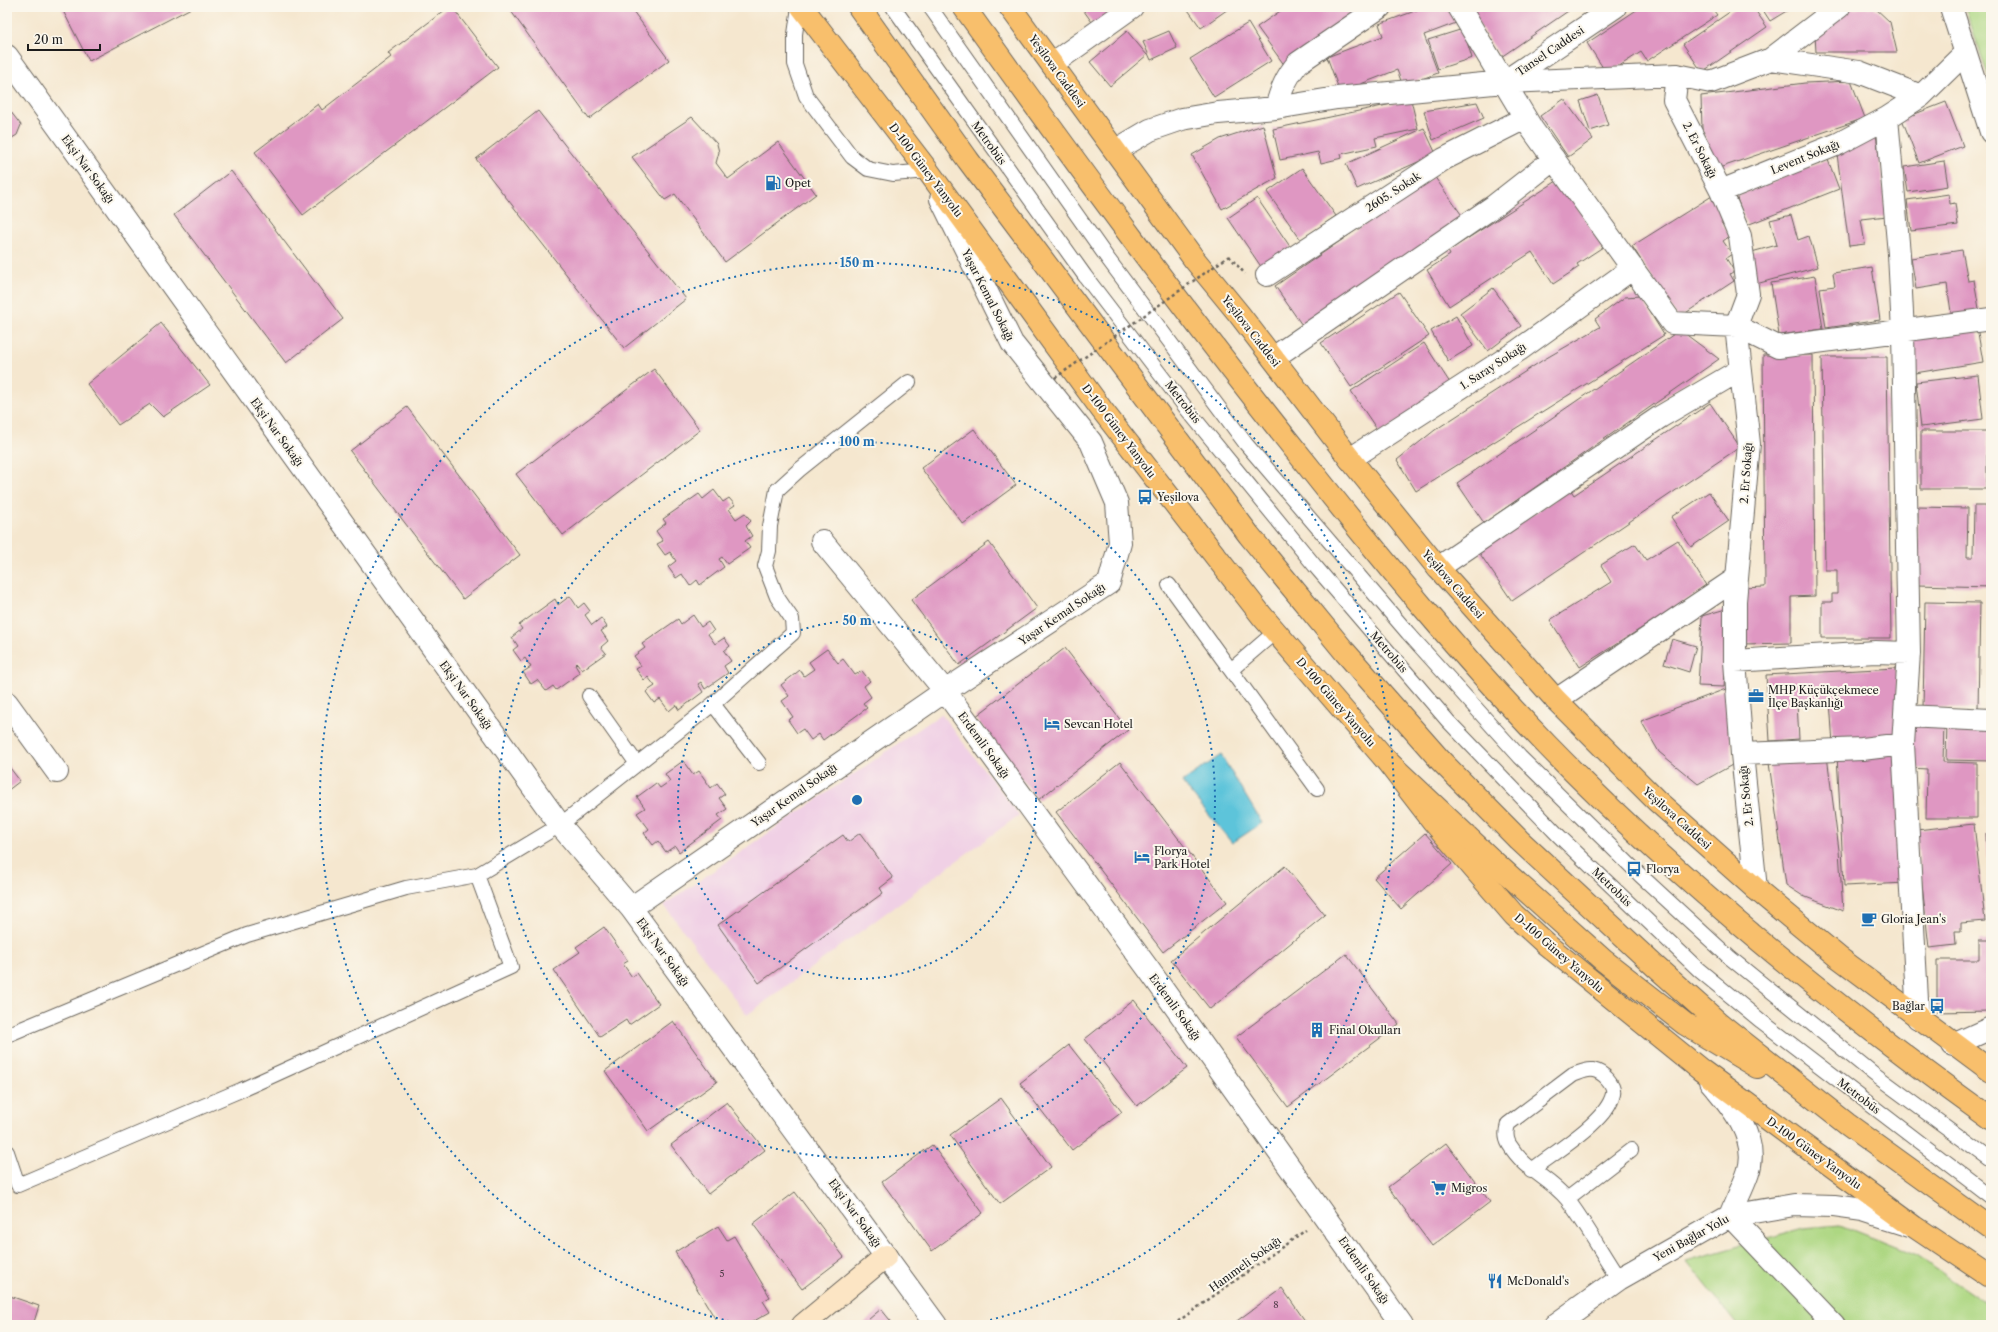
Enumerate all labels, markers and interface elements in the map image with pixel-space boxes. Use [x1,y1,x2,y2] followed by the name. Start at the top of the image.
[1513,23,1587,79] street label: Tansel Caddesi
[28,26,100,52] scale bar
[1025,31,1089,111] street label: Yeşilova Caddesi
[34,32,63,47] text: 20 m
[969,119,1010,168] street label: Metrobüs
[1680,119,1720,181] street label: 2. Er Sokağı
[886,120,966,220] street label: D-100 Güney Yanyolu
[58,132,118,207] street label: Ekşi Nar Sokağı
[1769,137,1842,177] street label: Levent Sokağı
[1363,169,1424,215] street label: 2605. Sokak
[764,174,782,192] fuel station icon: Opet
[785,176,811,190] place label: Opet
[958,246,1018,344] street label: Yaşar Kemal Sokağı
[840,255,874,270] text: 150 m
[1218,292,1284,370] street label: Yeşilova Caddesi
[1457,339,1529,393] street label: 1. Saray Sokağı
[1162,378,1204,426] street label: Metrobüs
[1079,381,1159,481] street label: D-100 Güney Yanyolu
[247,395,307,470] street label: Ekşi Nar Sokağı
[839,434,875,449] text: 100 m
[1737,441,1755,504] street label: 2. Er Sokağı
[1136,488,1154,506] bus stop icon: Yeşilova
[1156,490,1199,504] place label: Yeşilova
[1419,546,1487,622] street label: Yeşilova Caddesi
[1015,579,1109,649] street label: Yaşar Kemal Sokağı
[842,613,872,628] text: 50 m
[1367,628,1411,676] street label: Metrobüs
[1293,655,1379,750] street label: D-100 Güney Yanyolu
[436,658,496,733] street label: Ekşi Nar Sokağı
[1768,683,1879,710] place label: MHP Küçükçekmece İlçe Başkanlığı
[1747,687,1765,705] office icon: MHP Küçükçekmece İlçe Başkanlığı
[955,709,1013,782] street label: Erdemli Sokağı
[1043,715,1061,733] hotel icon: Sevcan Hotel
[1064,717,1134,731] place label: Sevcan Hotel
[748,760,840,830] street label: Yaşar Kemal Sokağı
[1736,764,1756,827] street label: 2. Er Sokağı
[1639,783,1714,853] street label: Yeşilova Caddesi
[850,793,864,807] centre of rings
[1154,844,1211,871] place label: Florya Park Hotel
[1133,848,1151,866] hotel icon: Florya Park Hotel
[1625,860,1643,878] bus stop icon: Florya
[1646,862,1680,876] place label: Florya
[1589,865,1635,910] street label: Metrobüs
[1512,910,1607,996] street label: D-100 Güney Yanyolu
[1860,910,1878,928] cafe icon: Gloria Jean's
[1881,912,1946,926] place label: Gloria Jean's
[633,915,693,990] street label: Ekşi Nar Sokağı
[1146,971,1204,1044] street label: Erdemli Sokağı
[1928,997,1946,1015] bus stop icon: Bağlar
[1892,999,1925,1013] place label: Bağlar
[1308,1021,1326,1039] building icon: Final Okulları
[1329,1023,1402,1037] place label: Final Okulları
[1835,1075,1883,1117] street label: Metrobüs
[1764,1114,1864,1192] street label: D-100 Güney Yanyolu
[825,1176,885,1251] street label: Ekşi Nar Sokağı
[1430,1179,1448,1197] supermarket icon: Migros
[1451,1181,1487,1195] place label: Migros
[1650,1211,1731,1265] street label: Yeni Bağlar Yolu
[1206,1233,1284,1295] street label: Hanımeli Sokağı
[1336,1234,1393,1307] street label: Erdemli Sokağı
[720,1268,725,1279] house number: 5
[1486,1272,1504,1290] restaurant icon: McDonald's
[1507,1274,1569,1288] place label: McDonald's
[1273,1299,1279,1310] house number: 8

